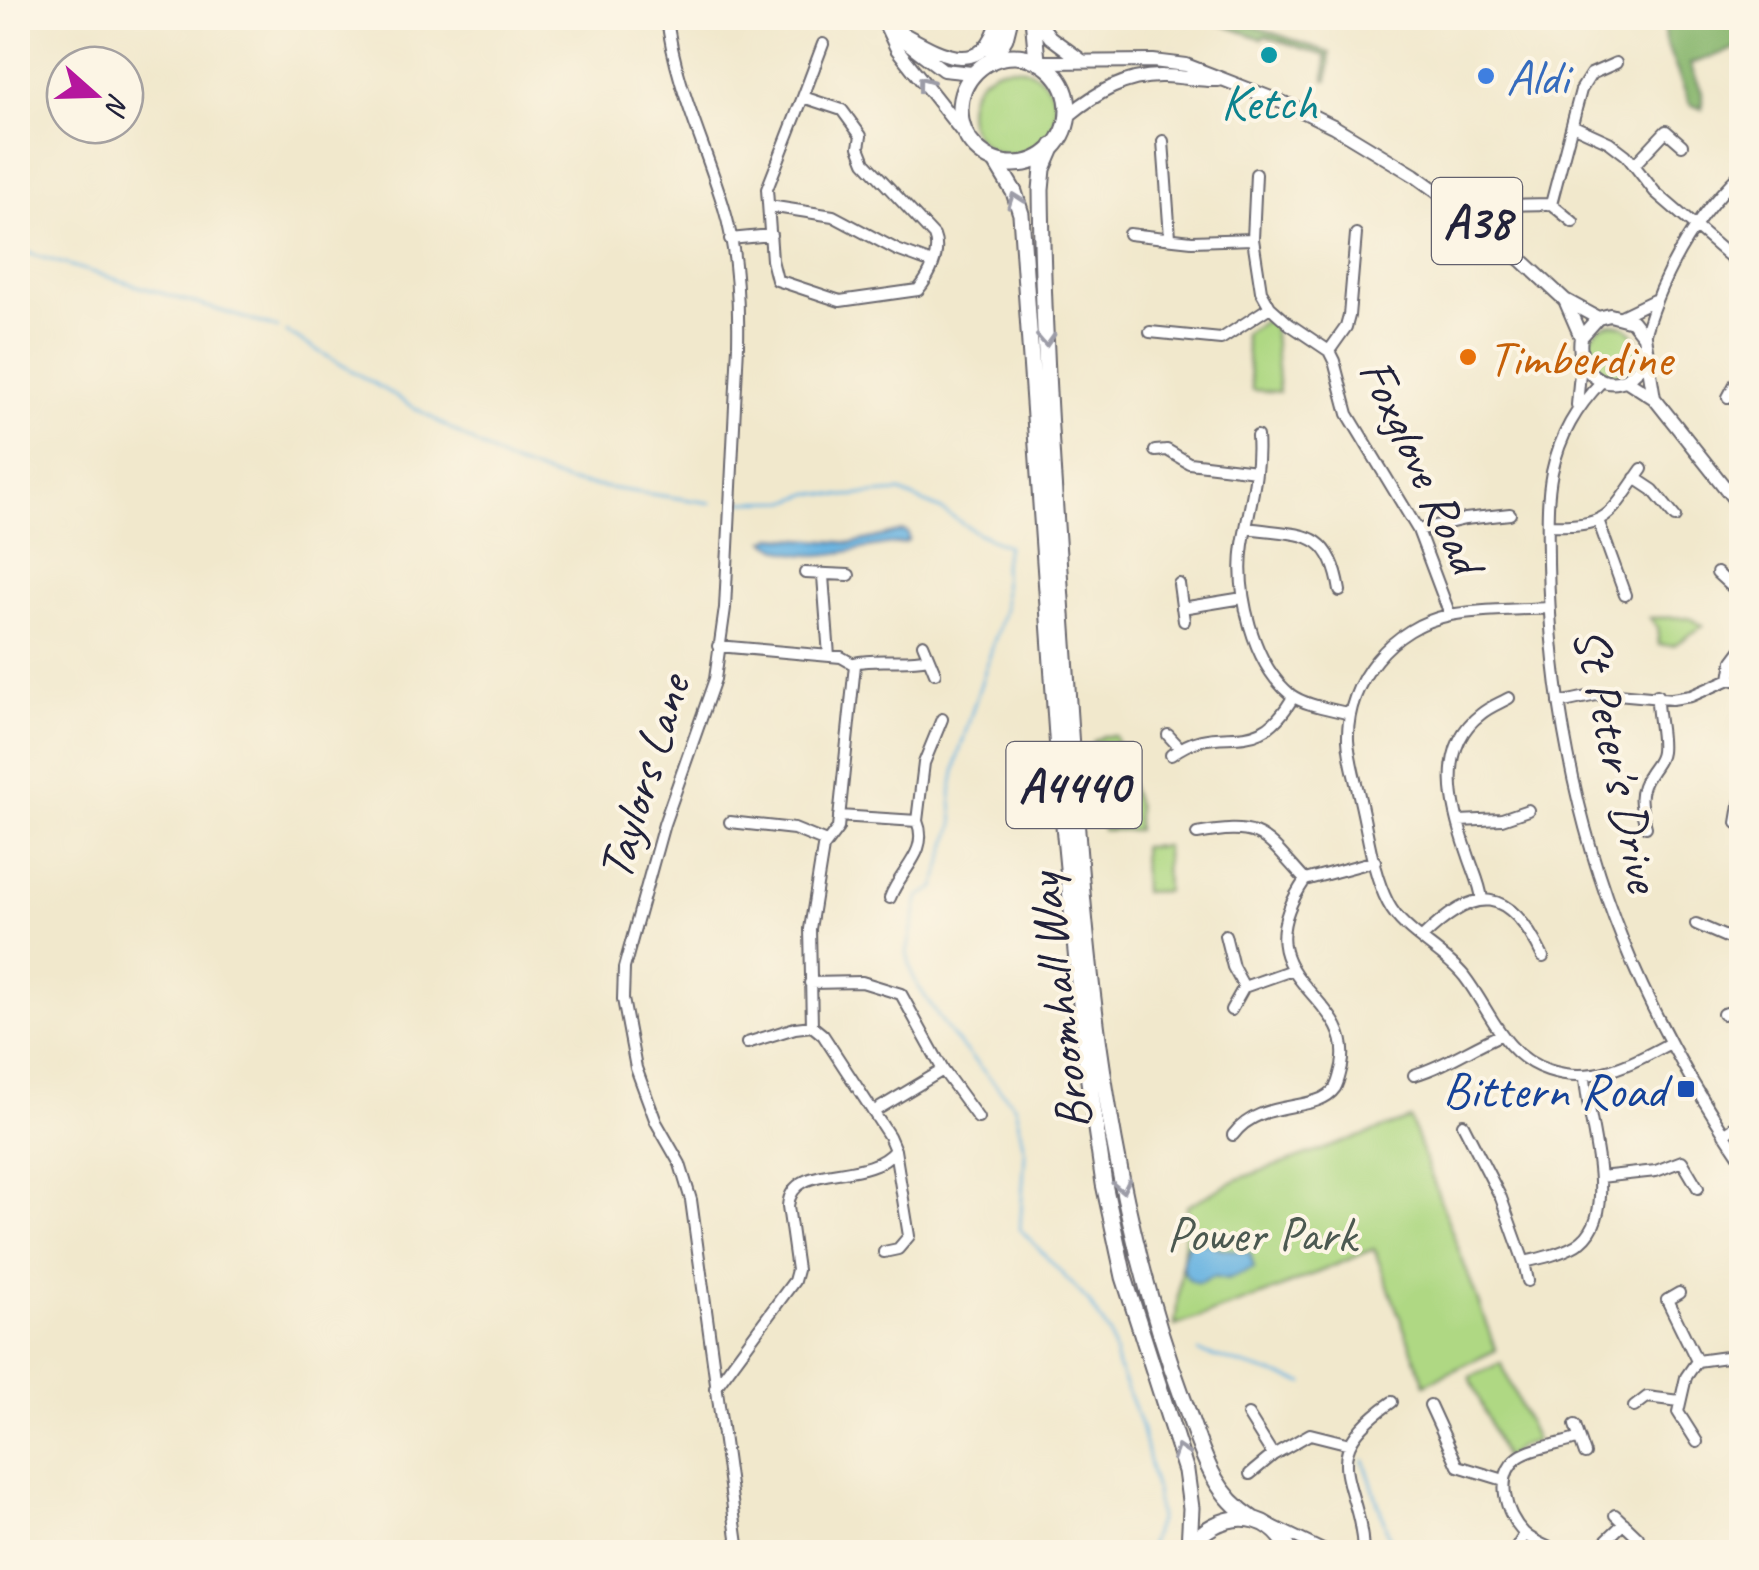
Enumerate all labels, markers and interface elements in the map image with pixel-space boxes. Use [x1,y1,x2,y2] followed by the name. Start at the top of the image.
[1258,44,1280,66] marker: Ketch
[45,45,145,145] north arrow
[1506,46,1574,109] place label: Aldi
[1475,65,1497,87] marker: Aldi
[1221,71,1318,134] place label: Ketch
[918,76,935,94] one-way arrow
[97,89,137,122] text: N
[1432,178,1522,264] road number: A38
[1007,192,1027,210] one-way arrow
[1488,327,1676,390] place label: Timberdine
[1035,332,1056,348] one-way arrow
[1457,346,1479,368] marker: Timberdine
[1345,349,1502,589] street label: Foxglove Road
[1559,622,1677,899] street label: St Peter's Drive
[583,664,705,887] street label: Taylors Lane
[1006,742,1142,828] road number: A4440
[1011,867,1105,1133] street label: Broomhall Way
[1443,1059,1673,1122] place label: Bittern Road
[1675,1078,1697,1100] marker: Bittern Road
[1110,1177,1131,1194] one-way arrow
[1167,1203,1359,1266] park label: Power Park
[1171,1444,1191,1461] one-way arrow

